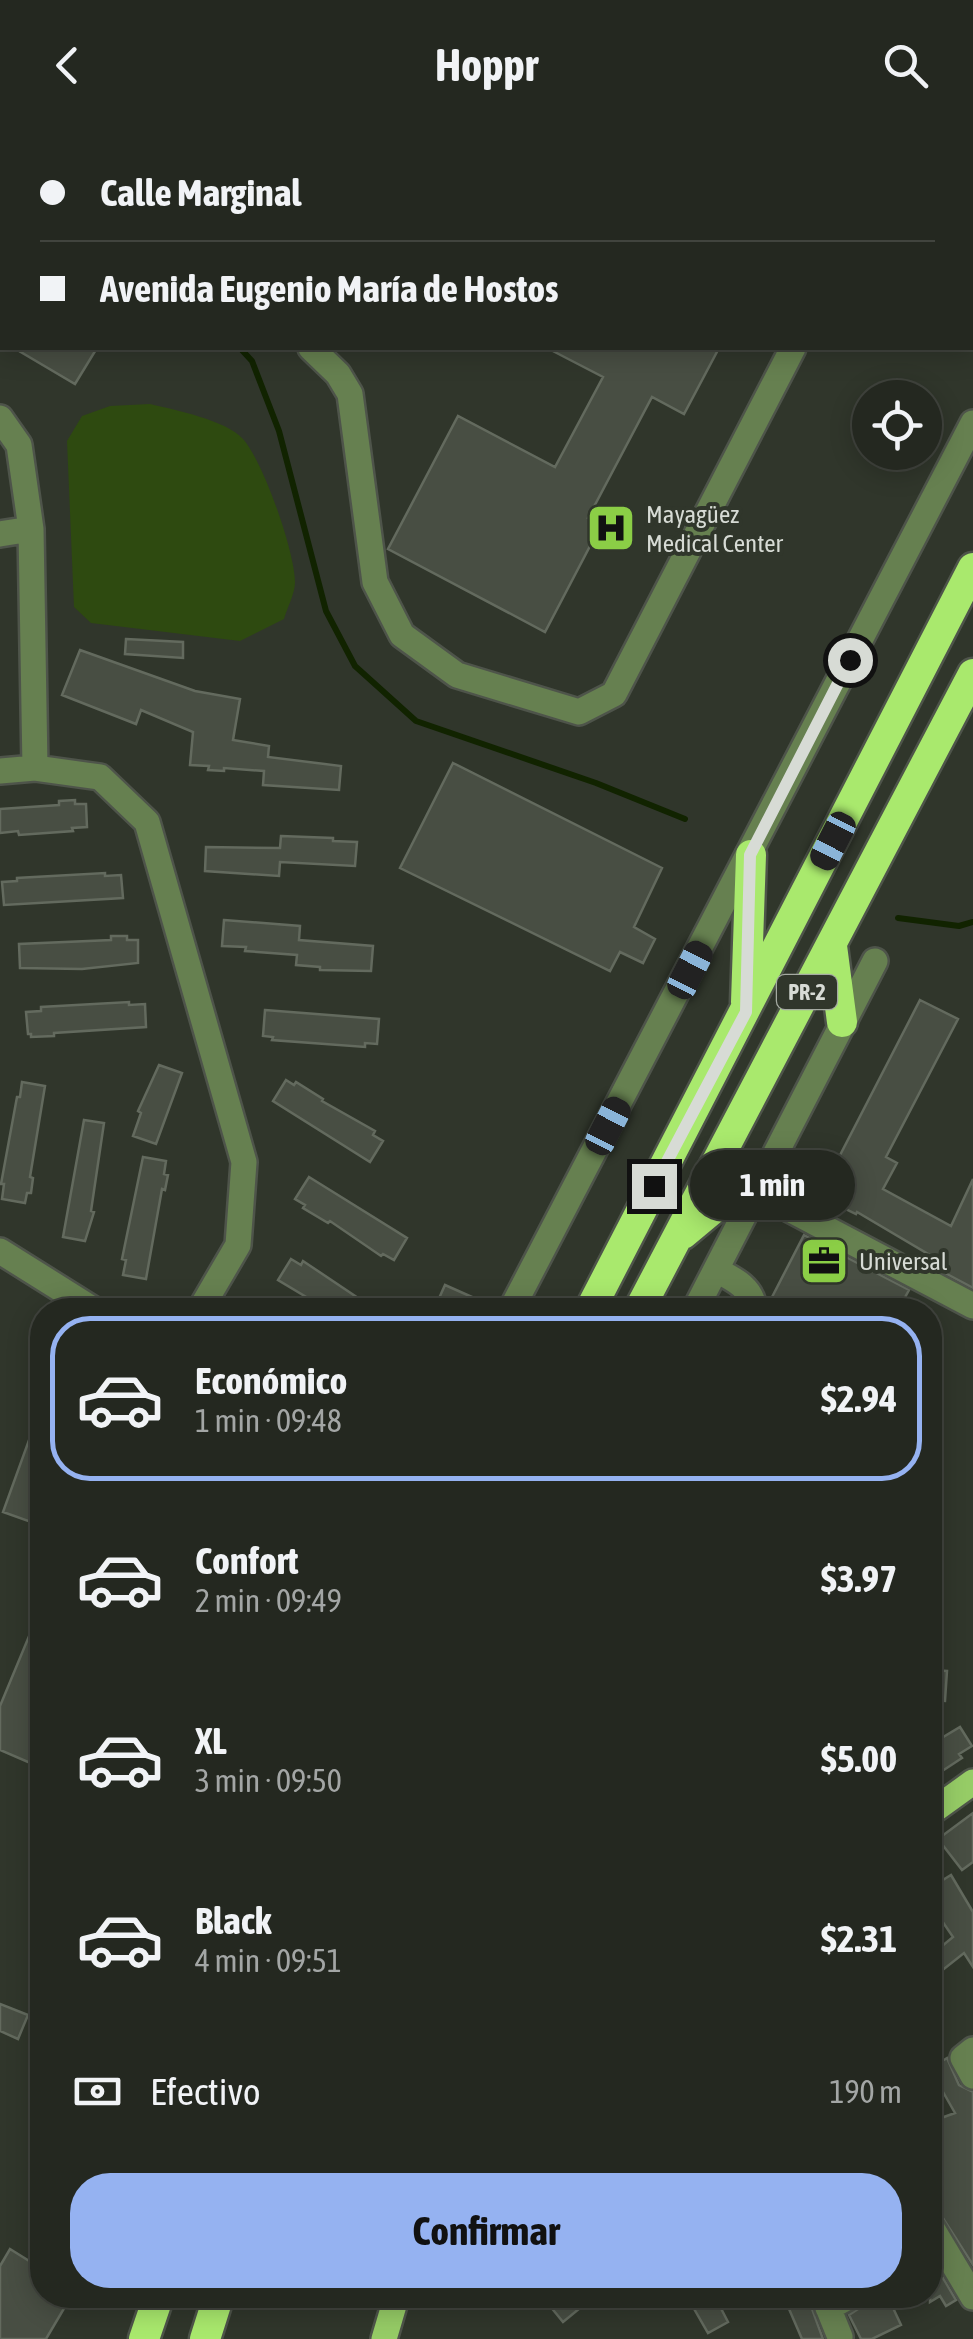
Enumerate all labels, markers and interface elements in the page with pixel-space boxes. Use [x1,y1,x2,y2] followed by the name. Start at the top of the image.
[40,38,95,93] icon: back
[878,38,933,93] icon: search
[435,39,538,91] text: Hoppr
[100,171,301,214] text: Calle Marginal
[100,267,558,310] text: Avenida Eugenio María de Hostos
[852,380,942,470] map controls
[852,380,942,470] button: locate
[646,500,784,557] place label: Mayagüez Medical Center
[585,502,637,554] hospital icon: Mayagüez Medical Center
[828,638,873,683] route start
[806,807,860,875] car
[663,936,717,1004] car
[777,975,837,1009] road number: PR-2
[581,1092,635,1160] car
[689,1151,854,1221] callout: 1 min
[632,1164,677,1209] route end
[740,1166,805,1203] text: 1 min
[798,1235,850,1287] office icon: Universal
[859,1247,948,1275] place label: Universal
[75,1354,165,1444] icon: car
[195,1359,347,1402] text: Económico
[821,1377,897,1420] text: $2.94
[195,1402,342,1439] text: 1 min · 09:48
[75,1534,165,1624] icon: car
[195,1539,299,1582] text: Confort
[821,1557,897,1600] text: $3.97
[195,1582,342,1619] text: 2 min · 09:49
[75,1714,165,1804] icon: car
[195,1719,227,1762] text: XL
[821,1737,897,1780] text: $5.00
[195,1762,342,1799] text: 3 min · 09:50
[75,1894,165,1984] icon: car
[195,1899,272,1942] text: Black
[821,1917,897,1960] text: $2.31
[195,1942,342,1979] text: 4 min · 09:51
[70,2064,125,2119] icon: cash
[150,2070,261,2113] text: Efectivo
[829,2073,902,2110] text: 190 m
[70,2173,902,2288] button: Confirmar

